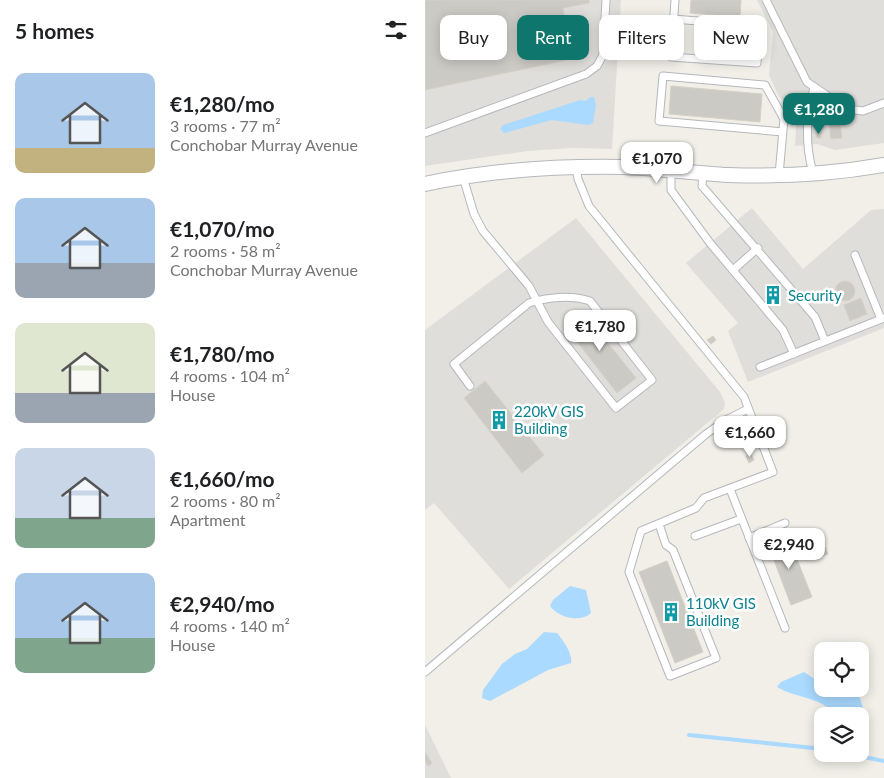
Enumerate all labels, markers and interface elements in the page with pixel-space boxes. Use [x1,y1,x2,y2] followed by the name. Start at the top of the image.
[440,15,507,60] chip: Buy
[517,15,589,60] chip: Rent
[599,15,684,60] chip: Filters
[694,15,767,60] chip: New
[382,16,410,44] icon: filters
[15,18,94,43] text: 5 homes
[170,91,275,116] text: €1,280/mo
[778,92,860,135] pin: €1,280
[55,93,115,153] icon: home
[794,99,844,118] text: €1,280
[170,116,281,135] text: 3 rooms · 77 m²
[170,135,358,154] text: Conchobar Murray Avenue
[616,142,698,184] pin: €1,070
[632,148,682,167] text: €1,070
[170,216,275,241] text: €1,070/mo
[55,218,115,278] icon: home
[170,241,281,260] text: 2 rooms · 58 m²
[170,260,358,279] text: Conchobar Murray Avenue
[762,284,784,306] building icon: Security
[788,286,842,304] place label: Security
[559,310,641,352] pin: €1,780
[575,316,625,335] text: €1,780
[170,341,275,366] text: €1,780/mo
[55,343,115,403] icon: home
[170,366,290,385] text: 4 rooms · 104 m²
[170,385,215,404] text: House
[514,402,584,437] place label: 220kV GIS Building
[488,409,510,431] building icon: 220kV GIS Building
[709,416,791,458] pin: €1,660
[725,422,775,441] text: €1,660
[170,466,275,491] text: €1,660/mo
[55,468,115,528] icon: home
[170,491,281,510] text: 2 rooms · 80 m²
[170,510,245,529] text: Apartment
[748,528,830,570] pin: €2,940
[764,534,814,553] text: €2,940
[170,591,275,616] text: €2,940/mo
[55,593,115,653] icon: home
[686,594,756,629] place label: 110kV GIS Building
[660,601,682,623] building icon: 110kV GIS Building
[170,616,290,635] text: 4 rooms · 140 m²
[170,635,215,654] text: House
[814,642,869,762] map controls
[814,642,869,697] button: locate
[814,707,869,762] button: layers

